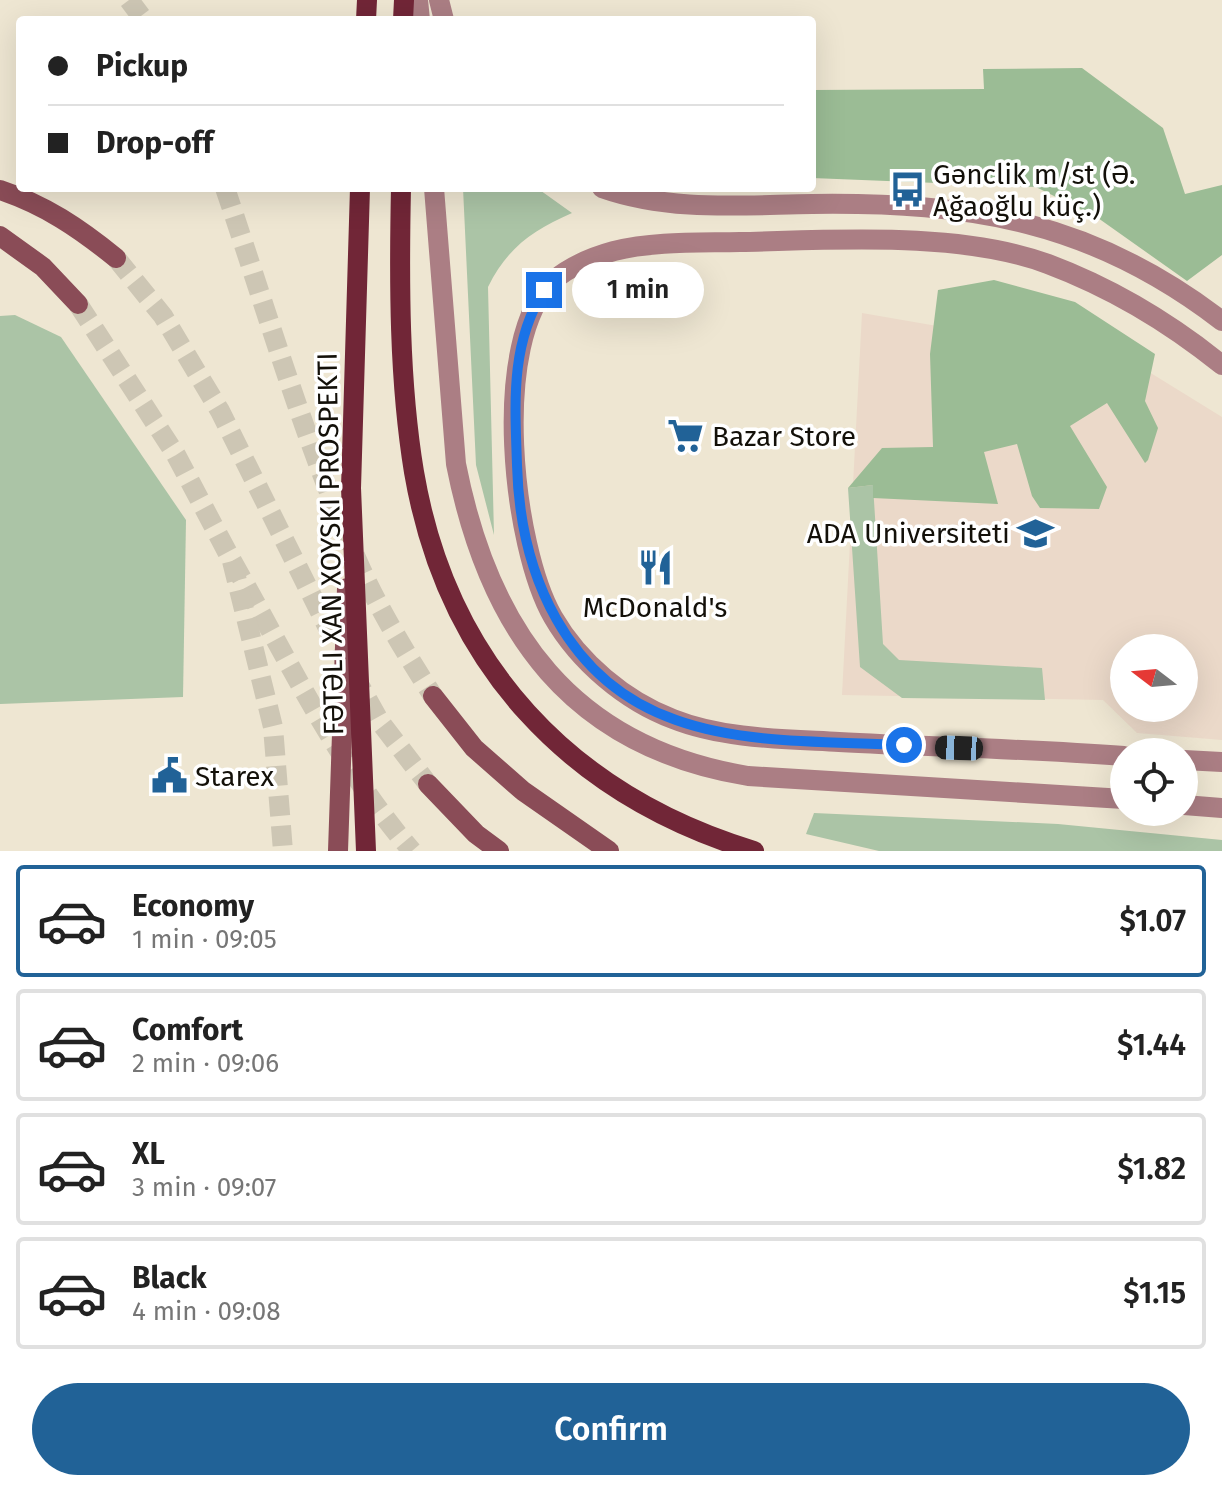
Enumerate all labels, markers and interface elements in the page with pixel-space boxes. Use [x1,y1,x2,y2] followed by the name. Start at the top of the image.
[96,48,188,84] text: Pickup
[96,125,213,161] text: Drop-off
[933,158,1136,223] place label: Gənclik m/st (Ə. Ağaoğlu küç.)
[888,171,926,209] bus stop icon: Gənclik m/st (Ə. Ağaoğlu küç.)
[572,262,704,318] callout: 1 min
[526,272,562,308] route end
[607,274,669,305] text: 1 min
[311,352,350,736] street label: FƏTƏLI XAN XOYSKI PROSPEKTI
[667,417,705,455] supermarket icon: Bazar Store
[712,420,856,453] place label: Bazar Store
[1017,514,1055,552] school or university icon: ADA Universiteti
[807,517,1010,550] place label: ADA Universiteti
[636,548,674,586] restaurant icon: McDonald's
[583,591,727,624] place label: McDonald's
[1110,634,1198,722] north arrow
[1110,634,1198,826] map controls
[886,727,922,763] route start
[935,735,983,761] car
[1110,738,1198,826] button: locate
[150,757,188,795] public building icon: Starex
[195,760,274,793] place label: Starex
[36,885,108,957] icon: car
[132,888,254,924] text: Economy
[1120,903,1186,939] text: $1.07
[132,924,277,955] text: 1 min · 09:05
[36,1009,108,1081] icon: car
[132,1012,243,1048] text: Comfort
[1117,1027,1186,1063] text: $1.44
[132,1048,279,1079] text: 2 min · 09:06
[36,1133,108,1205] icon: car
[132,1136,165,1172] text: XL
[1118,1151,1186,1187] text: $1.82
[132,1172,276,1203] text: 3 min · 09:07
[36,1257,108,1329] icon: car
[132,1260,207,1296] text: Black
[1123,1275,1186,1311] text: $1.15
[132,1296,281,1327] text: 4 min · 09:08
[32,1383,1190,1475] button: Confirm

